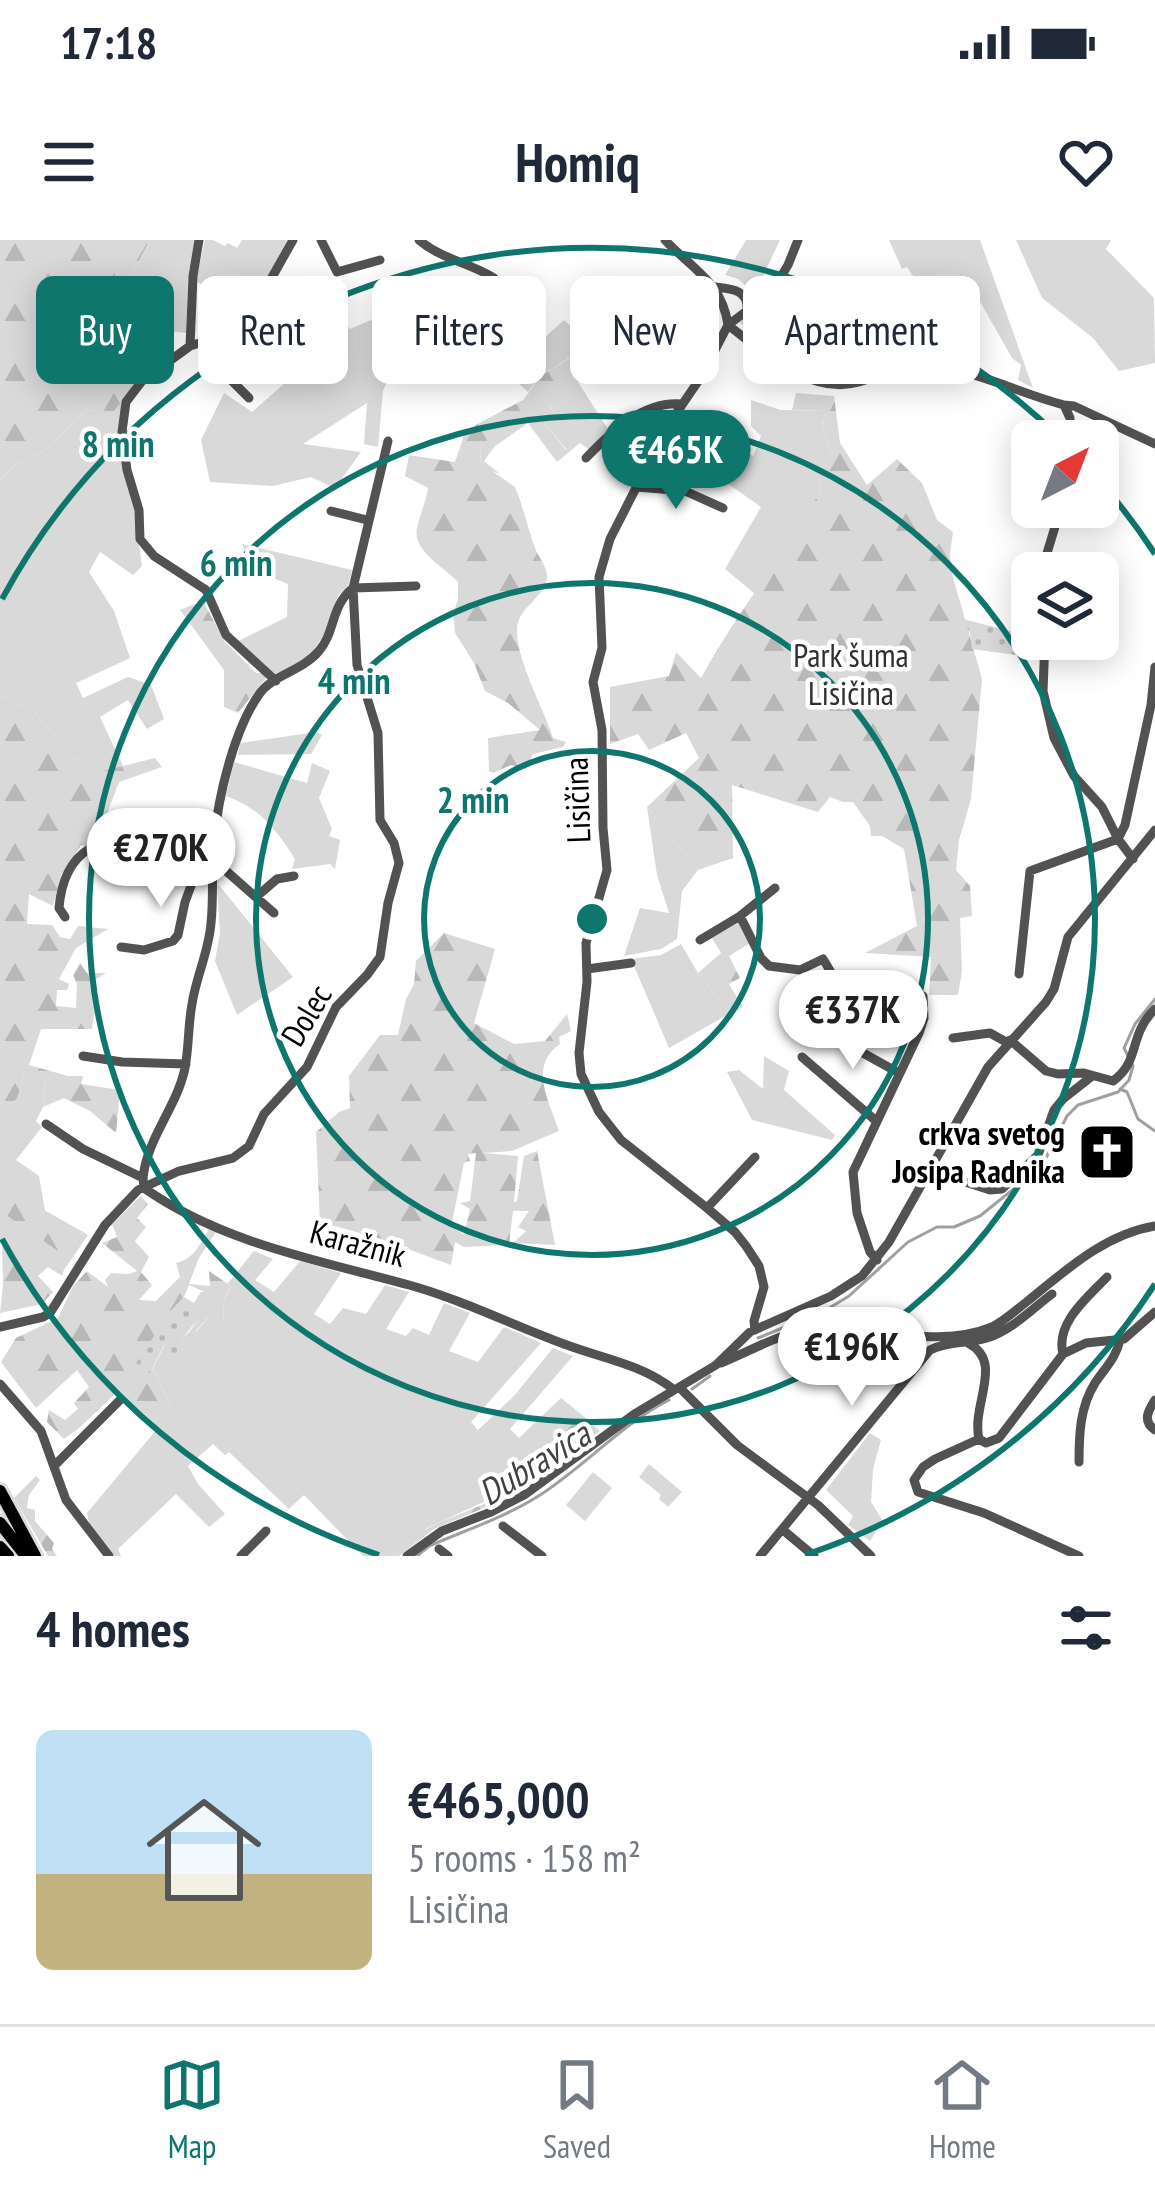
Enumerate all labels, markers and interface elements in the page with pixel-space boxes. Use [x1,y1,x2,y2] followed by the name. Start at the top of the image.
[60,13,157,71] text: 17:18
[515,127,640,197] text: Homiq
[36,129,102,195] icon: menu
[1053,129,1119,195] icon: heart
[36,276,174,384] chip: Buy
[198,276,348,384] chip: Rent
[372,276,546,384] chip: Filters
[570,276,719,384] chip: New
[743,276,980,384] chip: Apartment
[592,410,760,512] pin: €465K
[82,420,154,467] text: 8 min
[1011,420,1119,528] north arrow
[1011,420,1119,660] map controls
[629,423,723,474] text: €465K
[200,539,272,586] text: 6 min
[1011,552,1119,660] button: layers
[793,633,909,714] park label: Park šuma Lisičina
[318,657,390,704] text: 4 min
[554,756,599,844] street label: Lisičina
[437,776,509,823] text: 2 min
[77,808,245,910] pin: €270K
[114,821,208,872] text: €270K
[571,898,613,940] centre of rings
[769,970,937,1072] pin: €337K
[271,976,341,1053] street label: Dolec
[806,983,900,1034] text: €337K
[891,1111,1065,1192] place label: crkva svetog Josipa Radnika
[1076,1121,1138,1183] church icon: crkva svetog Josipa Radnika
[306,1209,411,1276] street label: Karažnik
[768,1307,936,1409] pin: €196K
[805,1320,899,1371] text: €196K
[469,1409,600,1515] water label: Dubravica
[36,1595,190,1661] text: 4 homes
[1053,1595,1119,1661] icon: filters
[408,1766,590,1832] text: €465,000
[132,1778,276,1922] icon: home
[408,1832,641,1883] text: 5 rooms · 158 m²
[408,1883,509,1934] text: Lisičina
[159,2052,225,2167] tab: Map
[543,2052,611,2167] tab: Saved
[929,2052,996,2167] tab: Home

